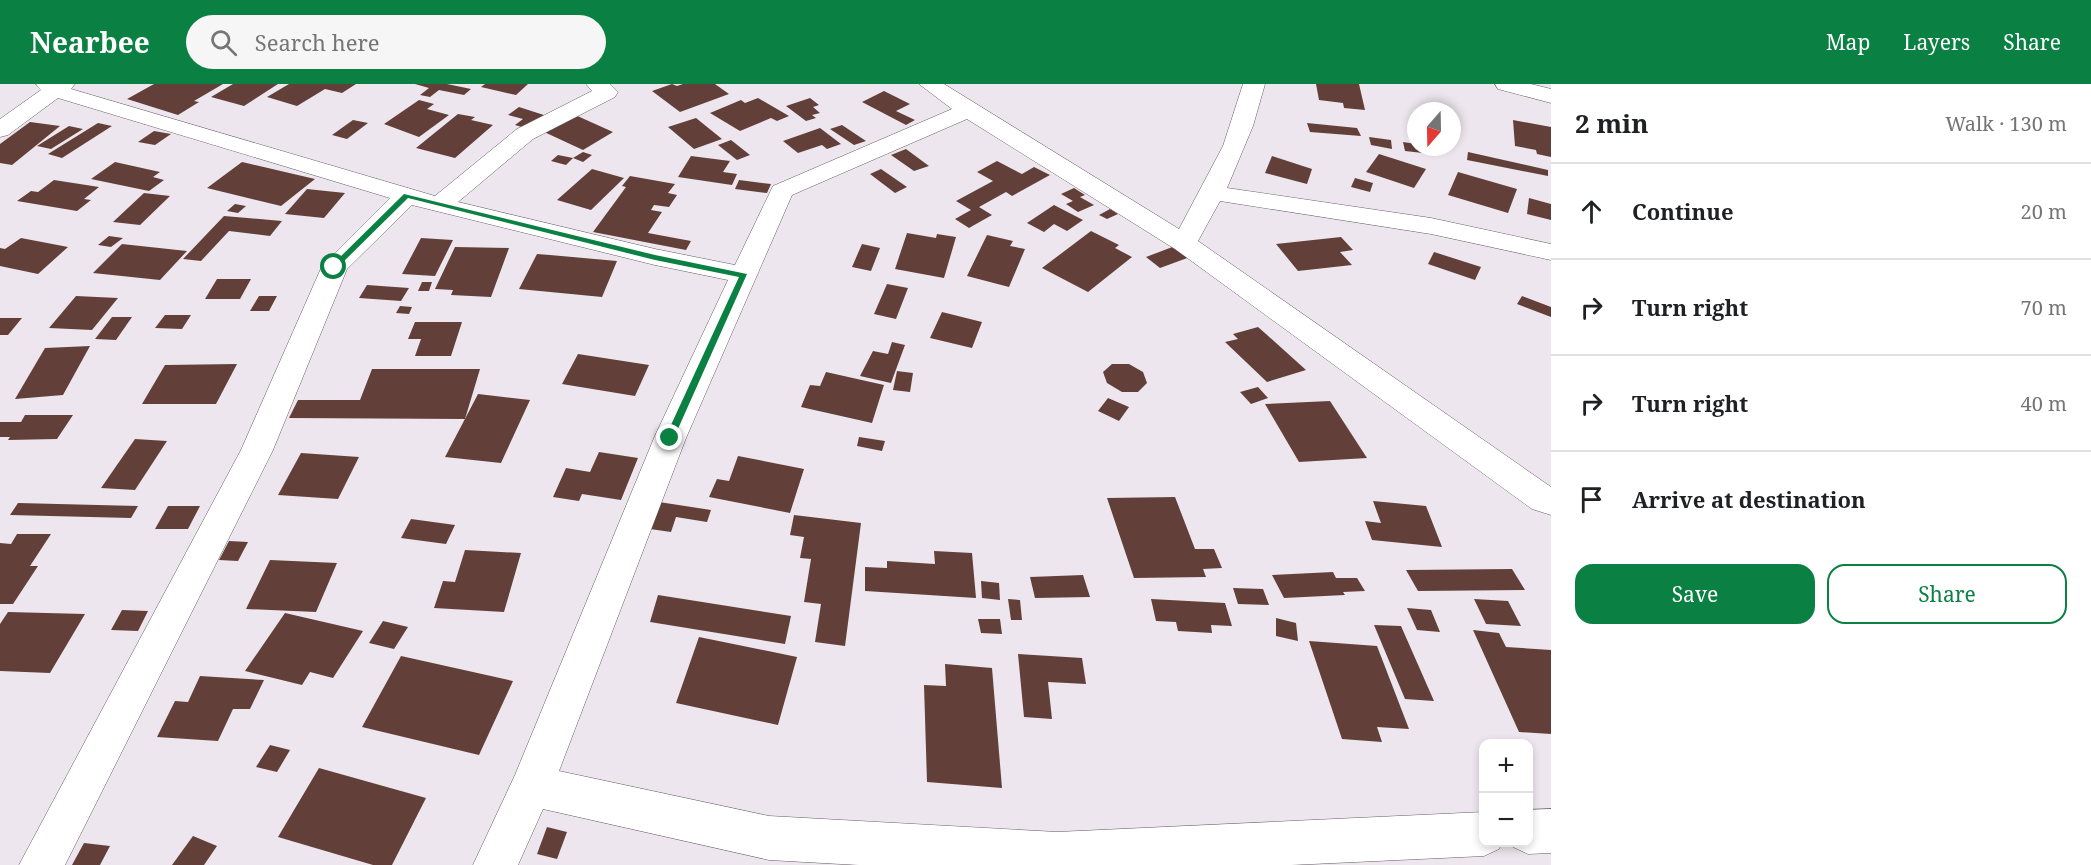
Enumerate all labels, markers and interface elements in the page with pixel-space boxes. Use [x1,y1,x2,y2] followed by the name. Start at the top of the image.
[186,15,606,69] search box
[30,23,150,61] text: Nearbee
[207,26,240,59] icon: search
[255,27,380,57] text: Search here
[1826,28,1870,56] text: Map
[1903,28,1970,56] text: Layers
[2003,28,2061,56] text: Share
[1407,102,1461,156] north arrow
[1575,105,1649,141] text: 2 min
[1945,110,2067,137] text: Walk · 130 m
[1575,195,1608,228] icon: ahead
[1632,196,1734,226] text: Continue
[2021,198,2067,225] text: 20 m
[320,253,346,279] route start
[1575,291,1608,324] icon: right
[1632,292,1748,322] text: Turn right
[2021,294,2067,321] text: 70 m
[1575,387,1608,420] icon: right
[1632,388,1748,418] text: Turn right
[2021,390,2067,417] text: 40 m
[656,424,682,450] route end
[1575,483,1608,516] icon: arrive
[1632,484,1866,514] text: Arrive at destination
[1575,564,1815,624] button: Save
[1827,564,2067,624] button: Share
[1479,739,1533,847] map controls
[1479,739,1533,793] button: +
[1479,793,1533,847] button: −

